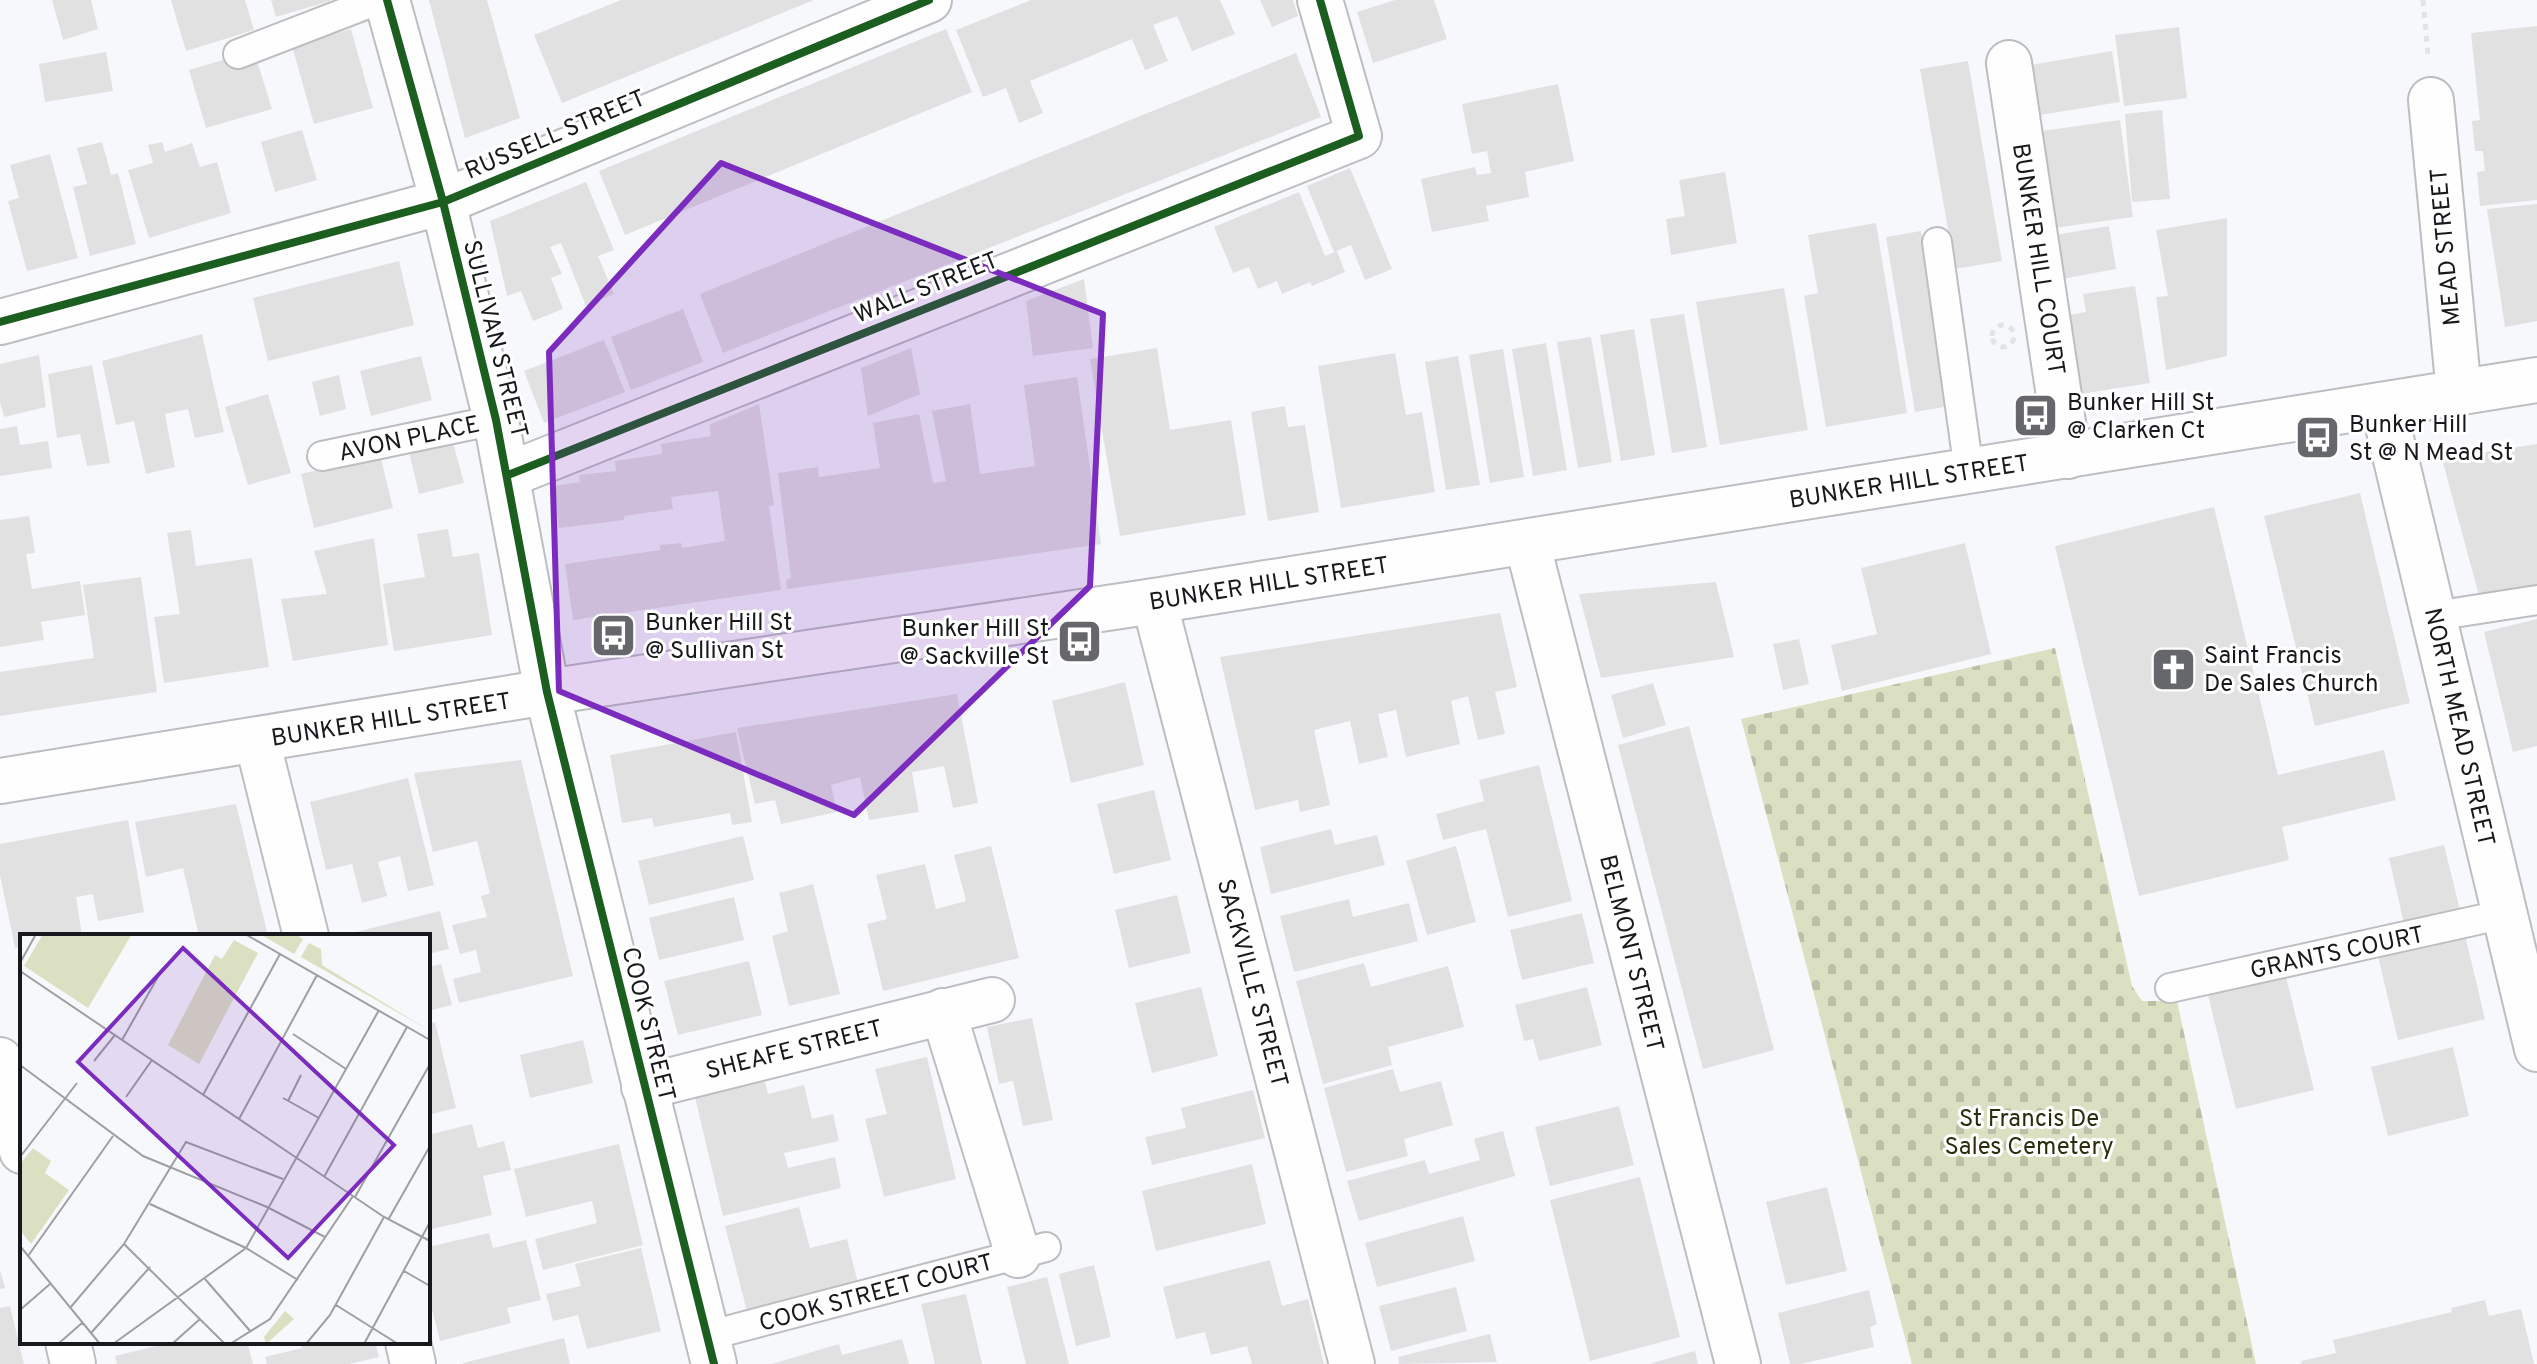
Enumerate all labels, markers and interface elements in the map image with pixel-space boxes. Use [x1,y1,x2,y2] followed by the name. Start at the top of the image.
[461,84,651,187] street label: RUSSELL STREET
[2004,141,2070,378] street label: BUNKER HILL COURT
[2425,167,2469,327] street label: MEAD STREET
[455,237,533,441] street label: SULLIVAN STREET
[850,246,1003,331] street label: WALL STREET
[2067,389,2214,447] place label: Bunker Hill St @ Clarken Ct
[2012,392,2060,440] bus stop icon: Bunker Hill St @ Clarken Ct
[336,410,483,470] street label: AVON PLACE
[2349,411,2513,469] place label: Bunker Hill St @ N Mead St
[2294,414,2342,462] bus stop icon: Bunker Hill St @ N Mead St
[1787,449,2031,517] street label: BUNKER HILL STREET
[1147,551,1391,619] street label: BUNKER HILL STREET
[2416,605,2500,850] street label: NORTH MEAD STREET
[645,609,792,667] place label: Bunker Hill St @ Sullivan St
[590,612,638,660] bus stop icon: Bunker Hill St @ Sullivan St
[899,615,1049,673] place label: Bunker Hill St @ Sackville St
[1056,618,1104,666] bus stop icon: Bunker Hill St @ Sackville St
[2204,642,2379,700] place label: Saint Francis De Sales Church
[2149,645,2197,693] church icon: Saint Francis De Sales Church
[269,687,513,755] street label: BUNKER HILL STREET
[1591,852,1669,1055] street label: BELMONT STREET
[1209,876,1293,1091] street label: SACKVILLE STREET
[2248,921,2427,987] street label: GRANTS COURT
[20,934,430,1344] inset map
[613,944,681,1105] street label: COOK STREET
[703,1014,886,1087] street label: SHEAFE STREET
[1944,1105,2114,1163] park label: St Francis De Sales Cemetery
[756,1248,997,1340] street label: COOK STREET COURT

